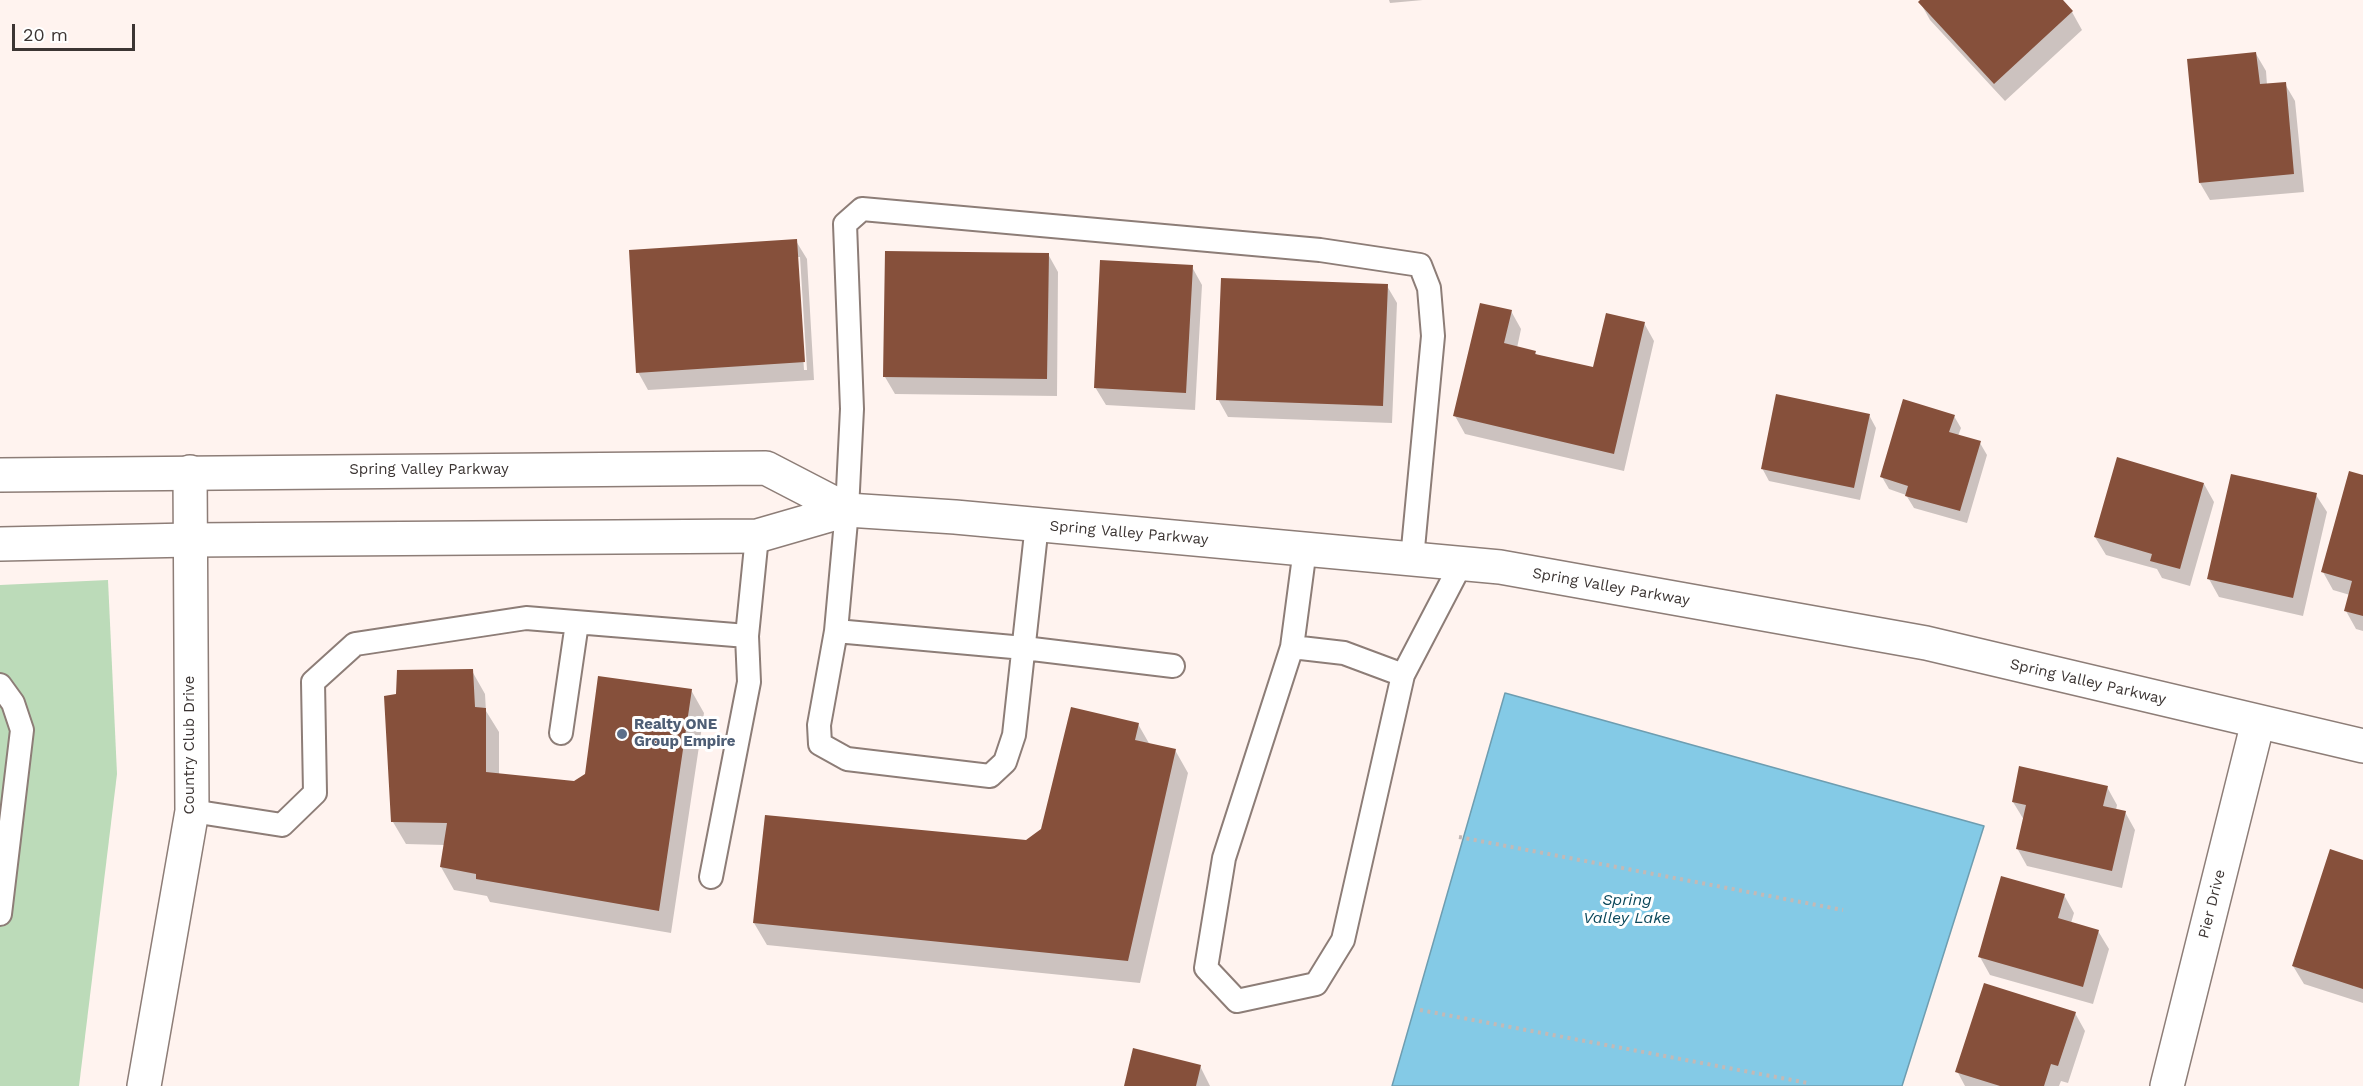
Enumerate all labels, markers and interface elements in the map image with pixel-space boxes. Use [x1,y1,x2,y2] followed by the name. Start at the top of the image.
[15,12,138,50] scale bar
[23,24,68,45] text: 20 m
[349,461,509,479] street label: Spring Valley Parkway
[1049,517,1209,549] street label: Spring Valley Parkway
[1531,564,1691,610] street label: Spring Valley Parkway
[2008,655,2168,709] street label: Spring Valley Parkway
[181,676,199,814] street label: Country Club Drive
[634,716,736,751] place label: Realty ONE Group Empire
[615,727,629,741] marker: Realty ONE Group Empire
[2195,868,2229,940] street label: Pier Drive
[1583,890,1671,928] water label: Spring Valley Lake

